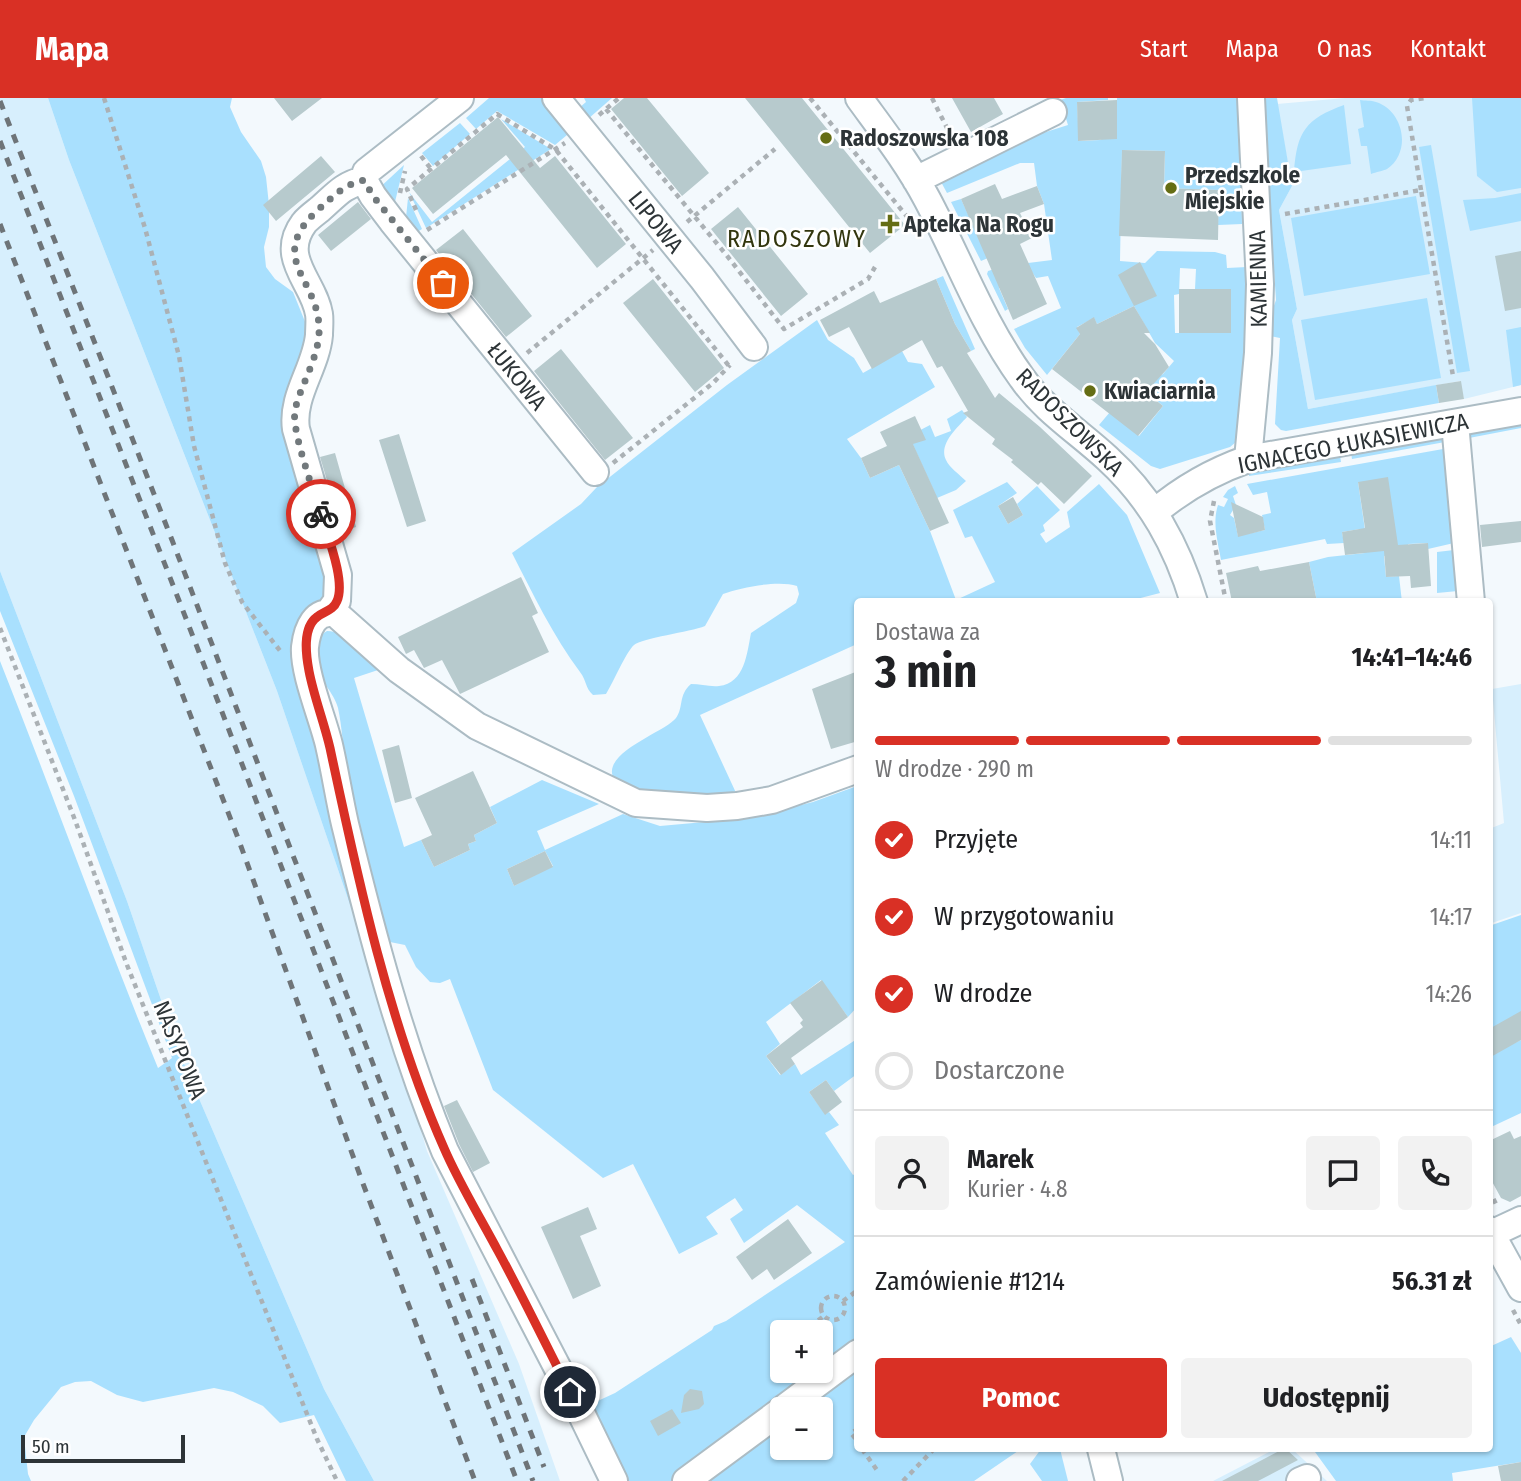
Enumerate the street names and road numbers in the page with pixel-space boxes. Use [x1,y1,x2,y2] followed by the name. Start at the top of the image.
[622,185,690,259] street label: LIPOWA
[1243,230,1273,328] street label: KAMIENNA
[481,336,553,416] street label: ŁUKOWA
[1010,362,1130,482] street label: RADOSZOWSKA
[1235,407,1471,479] street label: IGNACEGO ŁUKASIEWICZA
[147,996,213,1104] street label: NASYPOWA

